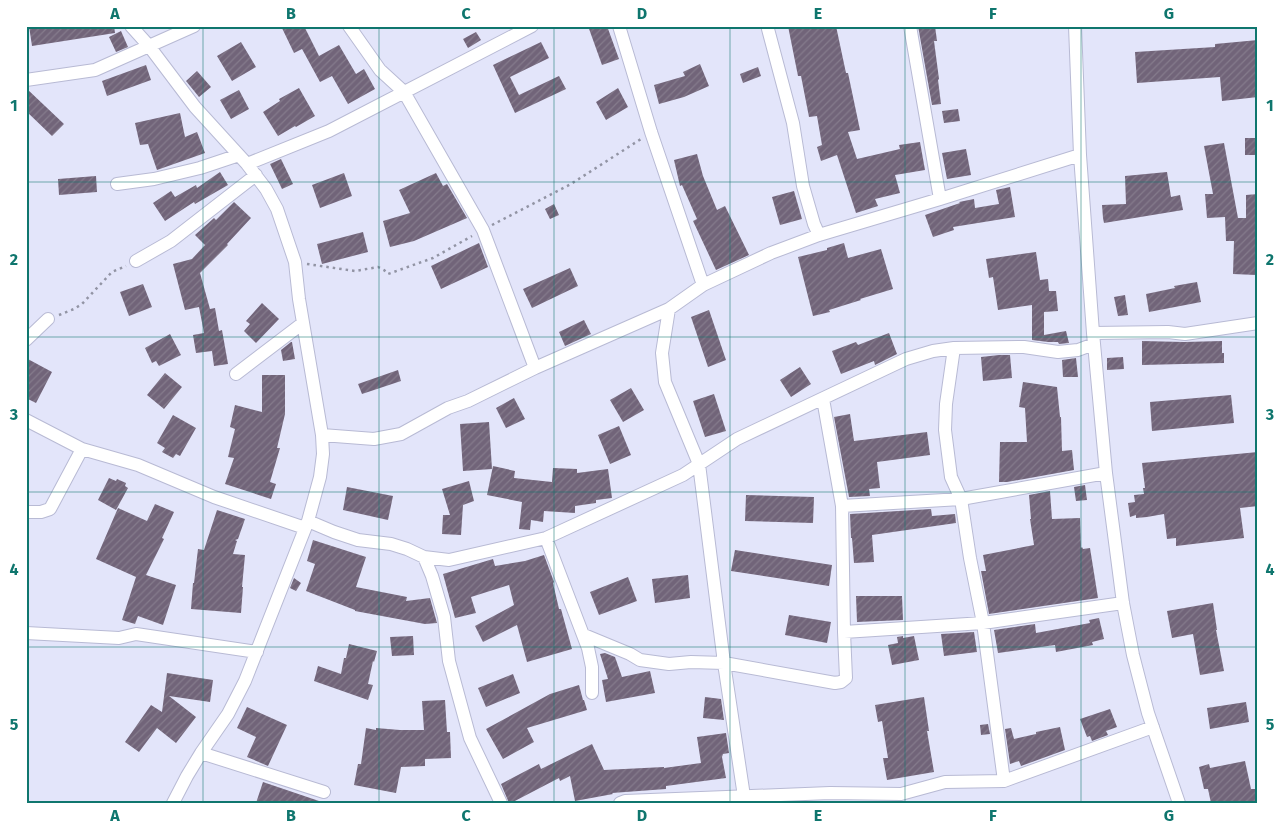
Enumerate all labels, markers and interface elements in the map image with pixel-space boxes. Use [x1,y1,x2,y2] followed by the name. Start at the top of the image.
[109,4,120,23] text: A
[286,4,296,23] text: B
[461,4,471,23] text: C
[637,4,647,23] text: D
[814,4,822,23] text: E
[989,4,997,23] text: F
[1164,4,1174,23] text: G
[10,96,18,115] text: 1
[1266,96,1274,115] text: 1
[10,250,18,269] text: 2
[1266,250,1274,269] text: 2
[9,405,18,424] text: 3
[1265,405,1274,424] text: 3
[9,560,19,579] text: 4
[1265,560,1275,579] text: 4
[10,715,19,734] text: 5
[1266,715,1275,734] text: 5
[109,806,120,825] text: A
[286,806,296,825] text: B
[461,806,471,825] text: C
[637,806,647,825] text: D
[814,806,822,825] text: E
[989,806,997,825] text: F
[1164,806,1174,825] text: G

